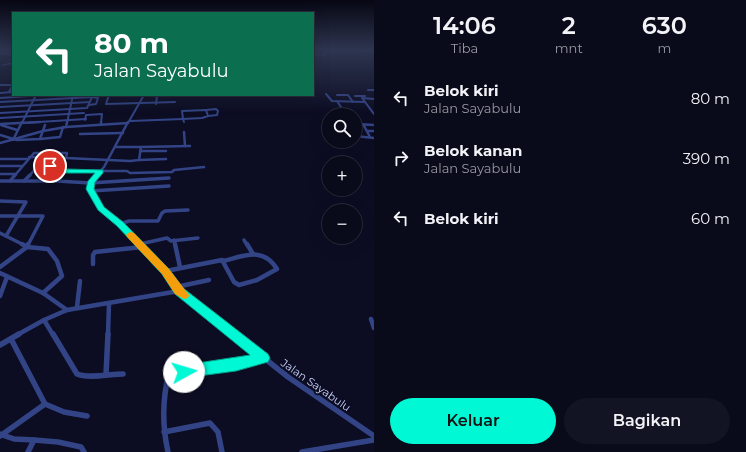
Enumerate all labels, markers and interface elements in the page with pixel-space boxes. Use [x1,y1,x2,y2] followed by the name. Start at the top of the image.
[433,11,496,40] text: 14:06
[562,11,576,40] text: 2
[642,11,687,40] text: 630
[94,26,169,60] text: 80 m
[28,28,80,80] icon: left
[451,40,478,56] text: Tiba
[555,40,583,56] text: mnt
[657,40,671,56] text: m
[94,60,229,82] text: Jalan Sayabulu
[424,81,499,100] text: Belok kiri
[390,87,412,109] icon: left
[691,89,730,108] text: 80 m
[424,100,521,116] text: Jalan Sayabulu
[322,108,362,244] map controls
[322,108,362,148] button: search
[424,141,522,160] text: Belok kanan
[390,147,412,169] icon: right
[33,149,67,183] pin
[683,149,730,168] text: 390 m
[39,155,61,177] icon: arrive
[322,156,362,196] button: +
[424,160,521,176] text: Jalan Sayabulu
[322,204,362,244] button: −
[390,207,412,229] icon: left
[424,209,499,228] text: Belok kiri
[691,209,730,228] text: 60 m
[163,351,205,393] position arrow
[277,355,354,414] street label: Jalan Sayabulu
[390,398,556,444] button: Keluar
[564,398,730,444] button: Bagikan

